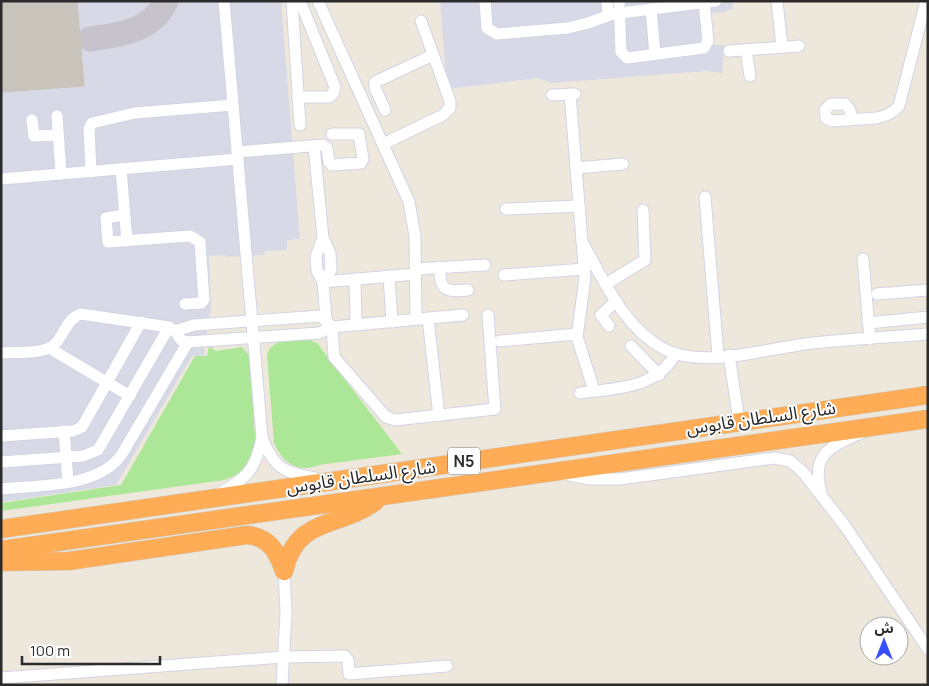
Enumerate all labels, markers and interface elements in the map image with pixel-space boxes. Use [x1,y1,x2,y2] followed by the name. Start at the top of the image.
[685,395,838,442] street label: شارع السلطان قابوس
[448,448,480,474] road number: N5
[285,454,438,501] street label: شارع السلطان قابوس
[859,616,909,666] north arrow
[874,618,894,637] text: ش
[22,634,160,666] scale bar
[30,640,70,661] text: 100 m

